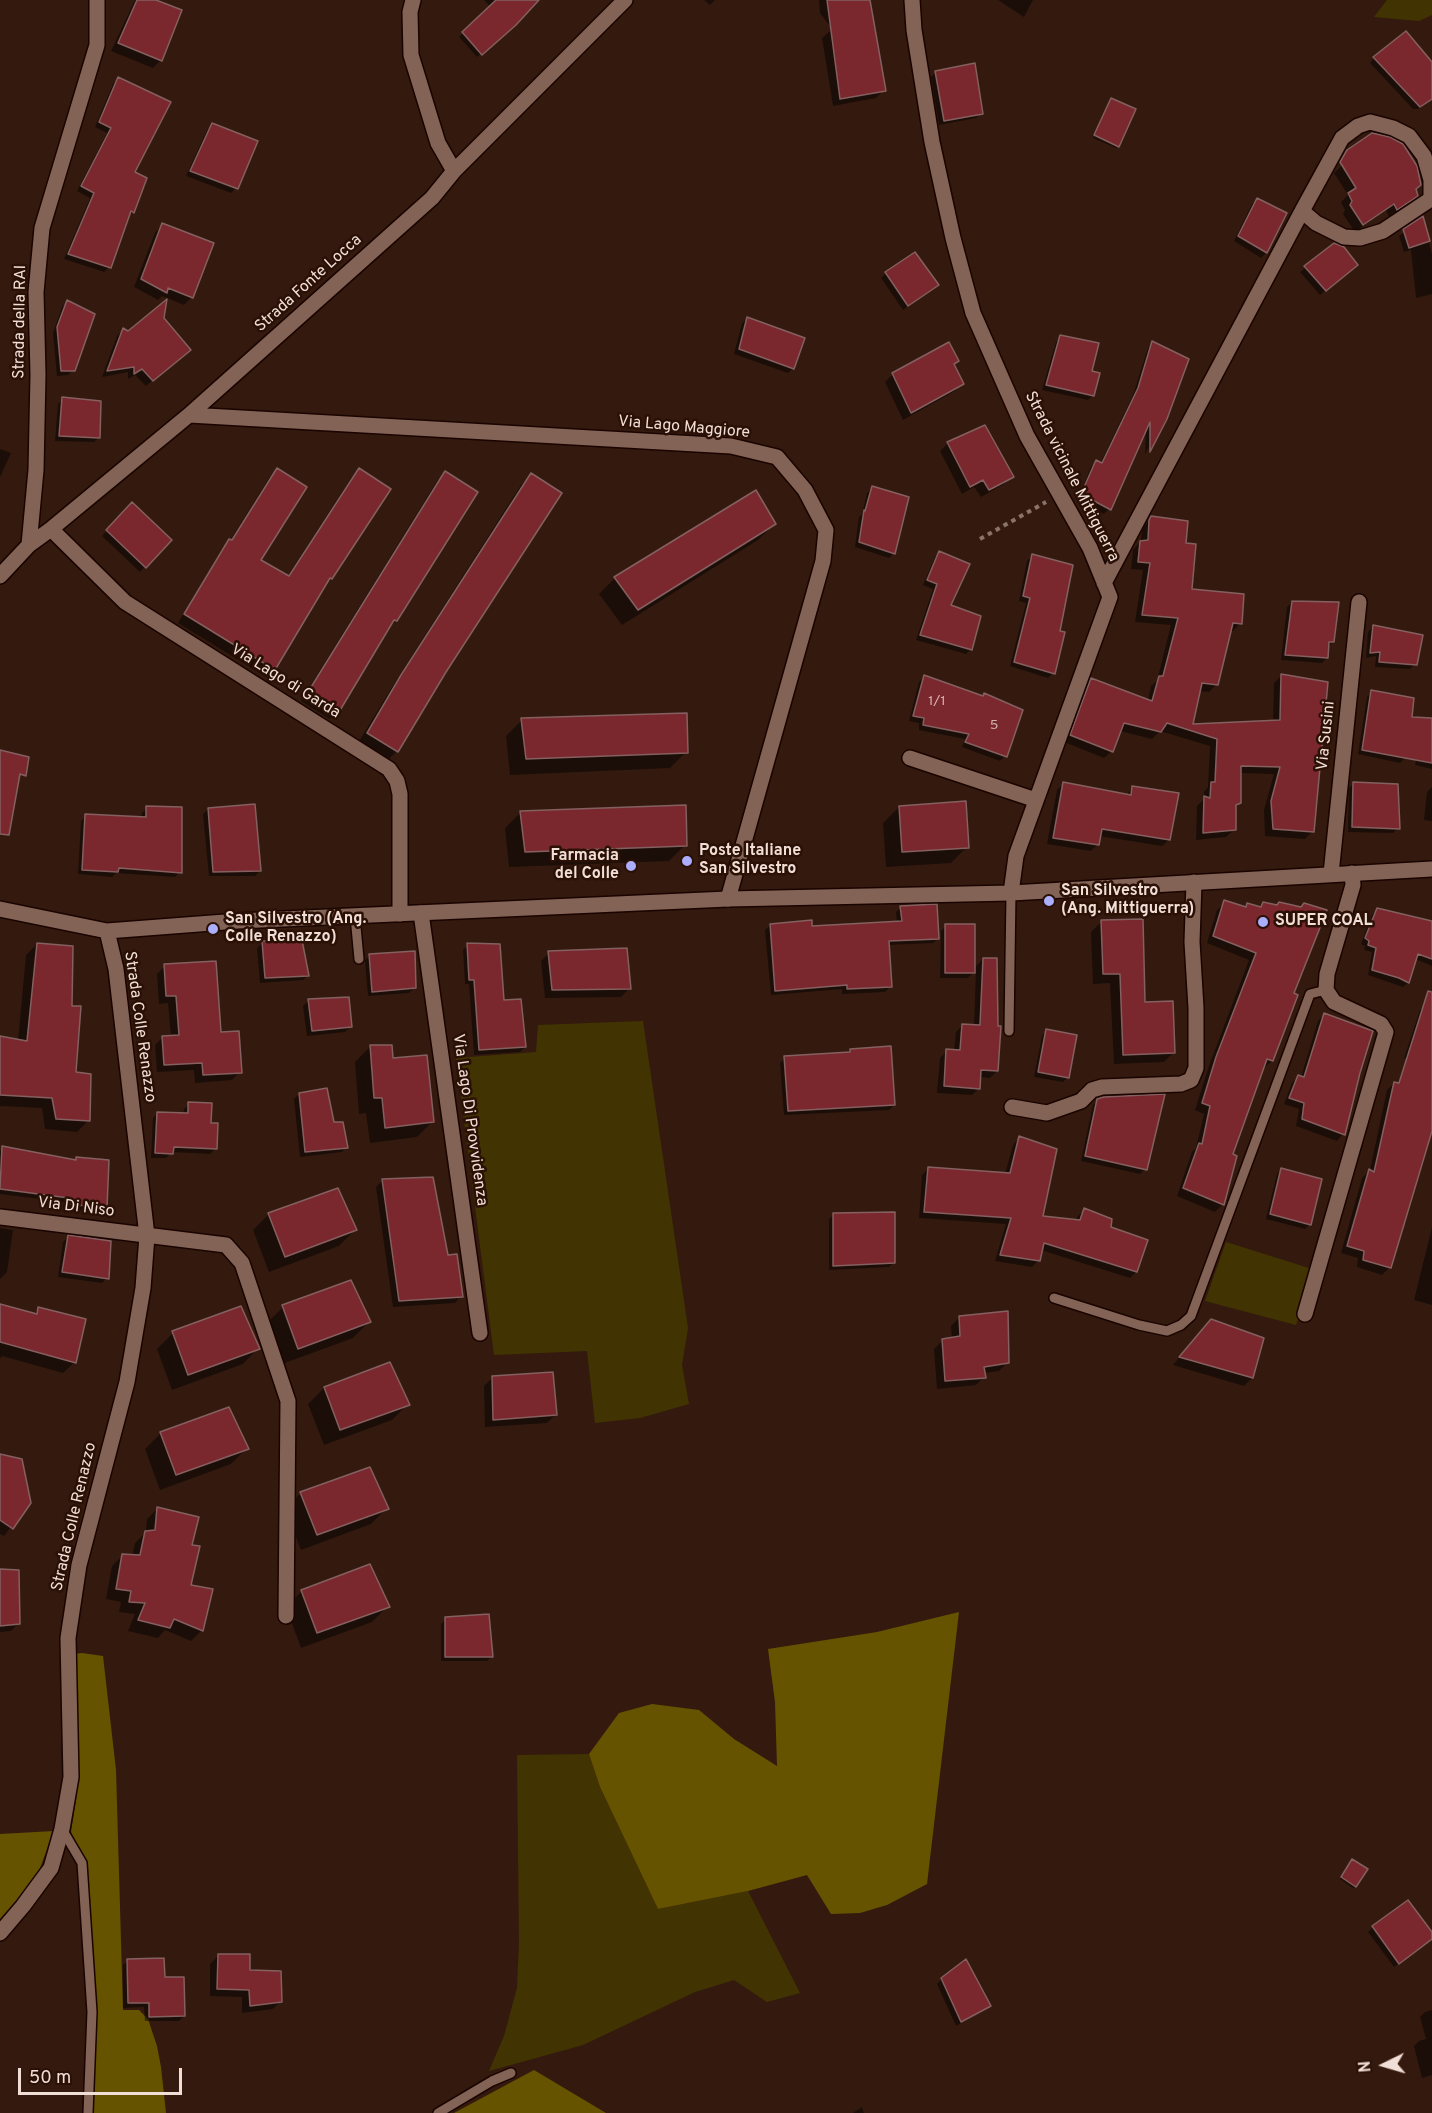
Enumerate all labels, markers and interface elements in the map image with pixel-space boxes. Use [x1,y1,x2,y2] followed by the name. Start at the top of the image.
[252,231,366,337] street label: Strada Fonte Locca
[10,265,32,379] street label: Strada della RAI
[1020,389,1122,565] street label: Strada vicinale Mittiguerra
[617,413,751,443] street label: Via Lago Maggiore
[227,641,343,723] street label: Via Lago di Garda
[928,694,946,710] house number: 1/1
[1314,700,1340,772] street label: Via Susini
[990,718,998,734] house number: 5
[699,842,801,880] place label: Poste Italiane San Silvestro
[551,847,619,885] place label: Farmacia del Colle
[680,854,694,868] marker: Poste Italiane San Silvestro
[624,859,638,873] marker: Farmacia del Colle
[1061,882,1194,920] place label: San Silvestro (Ang. Mittiguerra)
[1042,894,1056,908] marker: San Silvestro (Ang. Mittiguerra)
[225,910,366,948] place label: San Silvestro (Ang. Colle Renazzo)
[1275,912,1373,932] place label: SUPER COAL
[1256,915,1270,929] marker: SUPER COAL
[206,922,220,936] marker: San Silvestro (Ang. Colle Renazzo)
[119,950,159,1104] street label: Strada Colle Renazzo
[447,1033,491,1207] street label: Via Lago Di Provvidenza
[37,1194,115,1222] street label: Via Di Niso
[49,1441,101,1593] street label: Strada Colle Renazzo
[1354,2035,1414,2095] north arrow
[21,2056,184,2094] scale bar
[1356,2060,1377,2073] text: N
[29,2067,71,2090] text: 50 m

